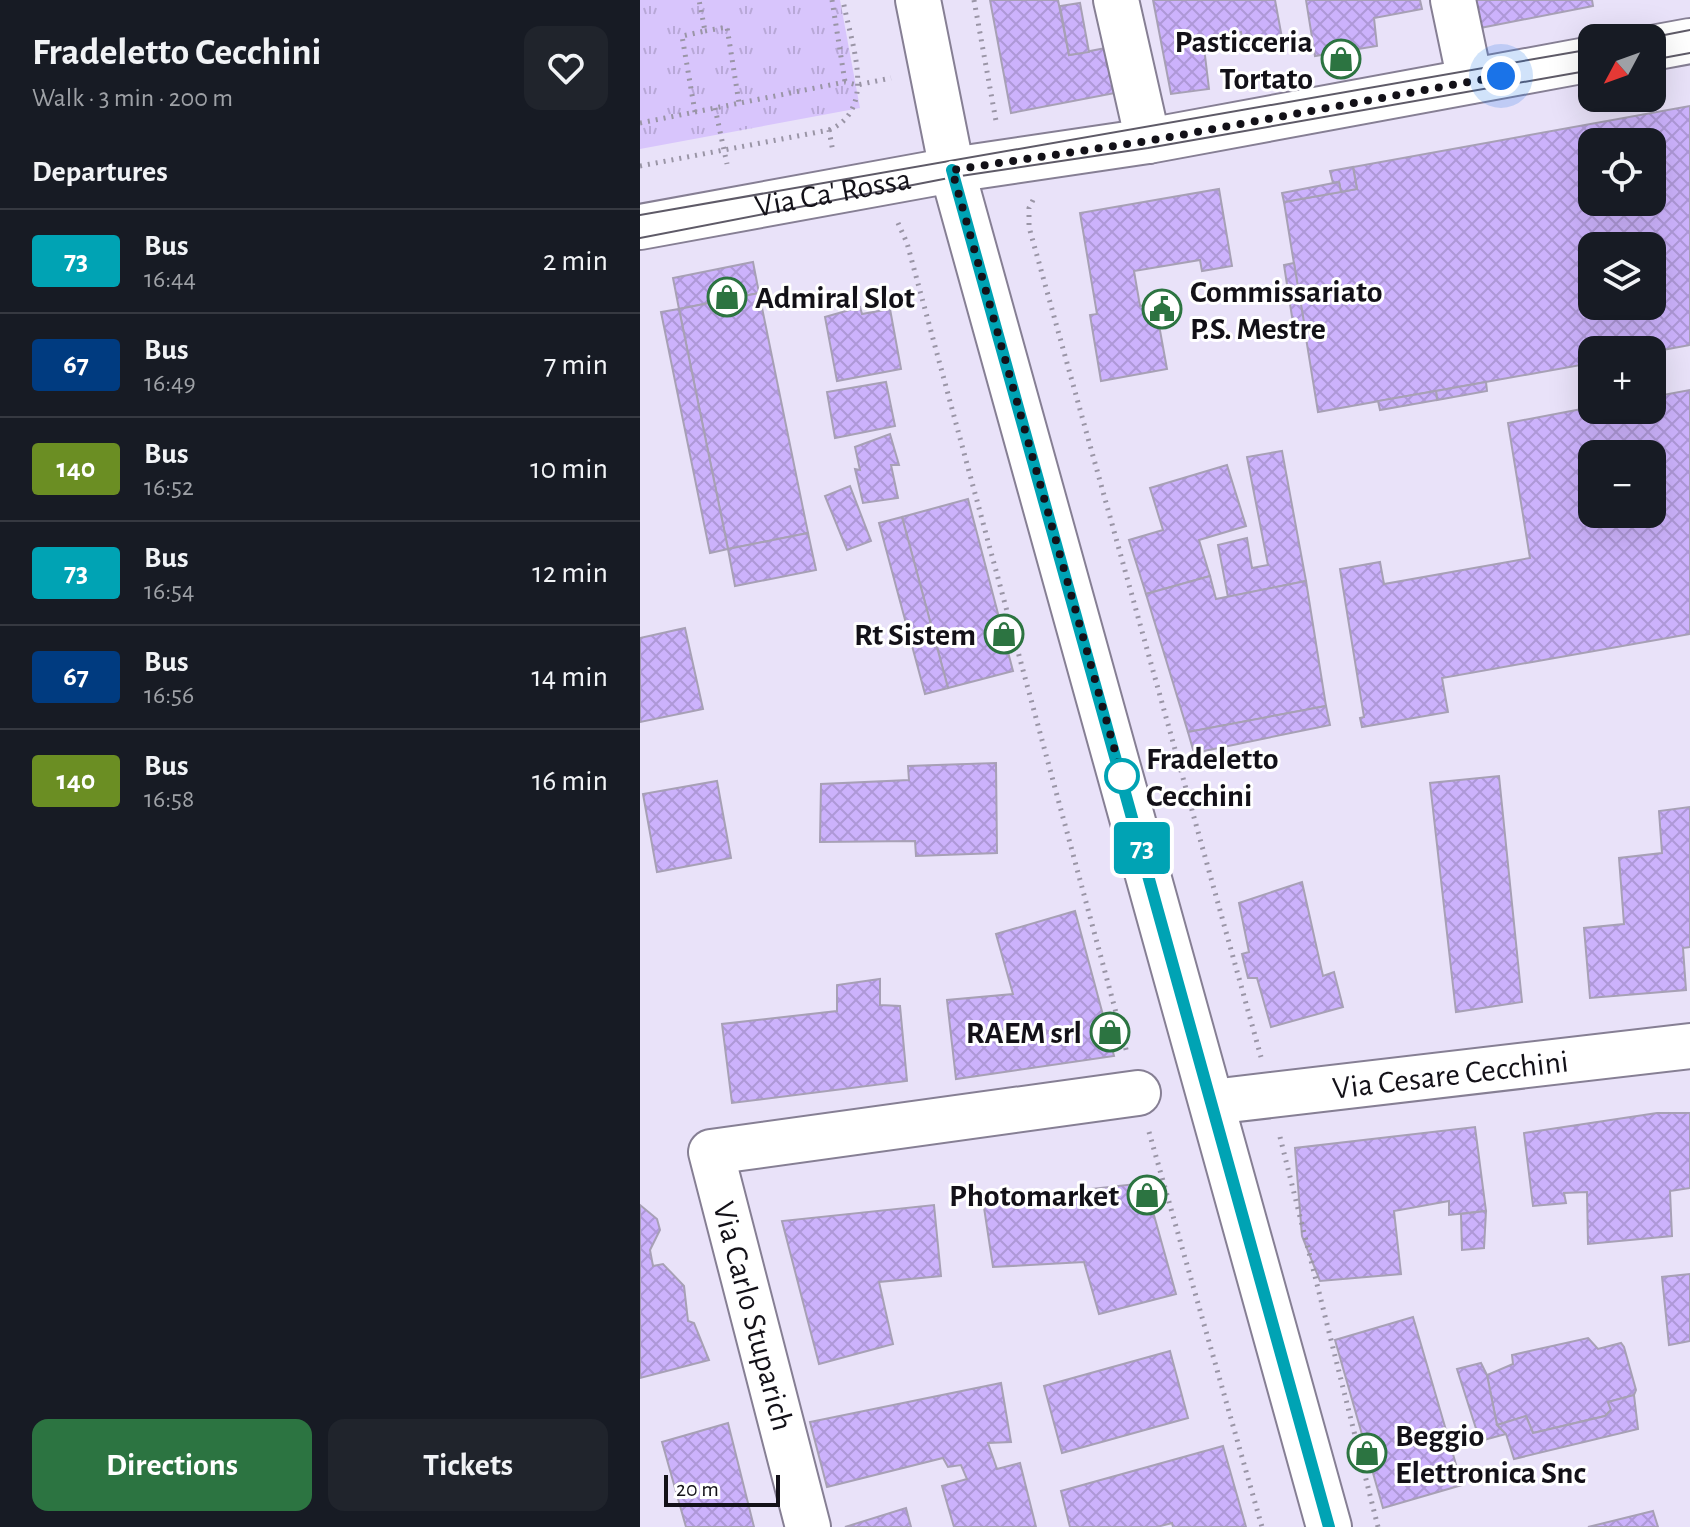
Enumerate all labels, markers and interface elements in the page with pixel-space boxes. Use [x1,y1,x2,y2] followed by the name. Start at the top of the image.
[1578,24,1666,112] north arrow
[1578,24,1666,528] map controls
[524,26,608,110] button: heart
[1175,26,1313,95] place label: Pasticceria Tortato
[32,34,321,72] text: Fradeletto Cecchini
[1320,38,1362,80] shop icon: Pasticceria Tortato
[1481,56,1521,96] your location
[32,85,233,111] text: Walk · 3 min · 200 m
[1578,128,1666,216] button: locate
[32,157,168,187] text: Departures
[752,163,914,223] street label: Via Ca' Rossa
[144,231,189,261] text: Bus
[1578,232,1666,320] button: layers
[543,246,608,276] text: 2 min
[64,247,88,275] text: 73
[144,266,196,292] text: 16:44
[706,276,748,318] shop icon: Admiral Slot
[1190,276,1383,345] place label: Commissariato P.S. Mestre
[755,282,915,314] place label: Admiral Slot
[1141,288,1183,330] public building icon: Commissariato P.S. Mestre
[144,335,189,365] text: Bus
[1578,336,1666,424] button: +
[544,350,608,380] text: 7 min
[63,351,89,379] text: 67
[144,370,196,396] text: 16:49
[144,439,189,469] text: Bus
[1578,440,1666,528] button: −
[530,454,608,484] text: 10 min
[57,455,95,483] text: 140
[144,474,194,500] text: 16:52
[144,543,189,573] text: Bus
[532,558,608,588] text: 12 min
[64,559,88,587] text: 73
[144,578,195,604] text: 16:54
[983,613,1025,655] shop icon: Rt Sistem
[854,619,976,651] place label: Rt Sistem
[144,647,189,677] text: Bus
[532,662,608,692] text: 14 min
[63,663,89,691] text: 67
[144,682,194,708] text: 16:56
[1146,743,1279,812] place label: Fradeletto Cecchini
[144,751,189,781] text: Bus
[1105,759,1139,793] marker: Fradeletto Cecchini
[532,766,608,796] text: 16 min
[57,767,95,795] text: 140
[144,786,194,812] text: 16:58
[1106,822,1178,874] line badge: 73
[1130,834,1154,862] text: 73
[1089,1011,1131,1053] shop icon: RAEM srl
[966,1017,1082,1049] place label: RAEM srl
[1331,1045,1570,1105] street label: Via Cesare Cecchini
[1126,1174,1168,1216] shop icon: Photomarket
[949,1180,1119,1212] place label: Photomarket
[707,1198,799,1434] street label: Via Carlo Stuparich
[32,1419,312,1511] button: Directions
[328,1419,608,1511] button: Tickets
[1395,1420,1586,1489] place label: Beggio Elettronica Snc
[1346,1432,1388,1474] shop icon: Beggio Elettronica Snc
[664,1471,780,1507] scale bar
[676,1478,719,1500] text: 20 m

